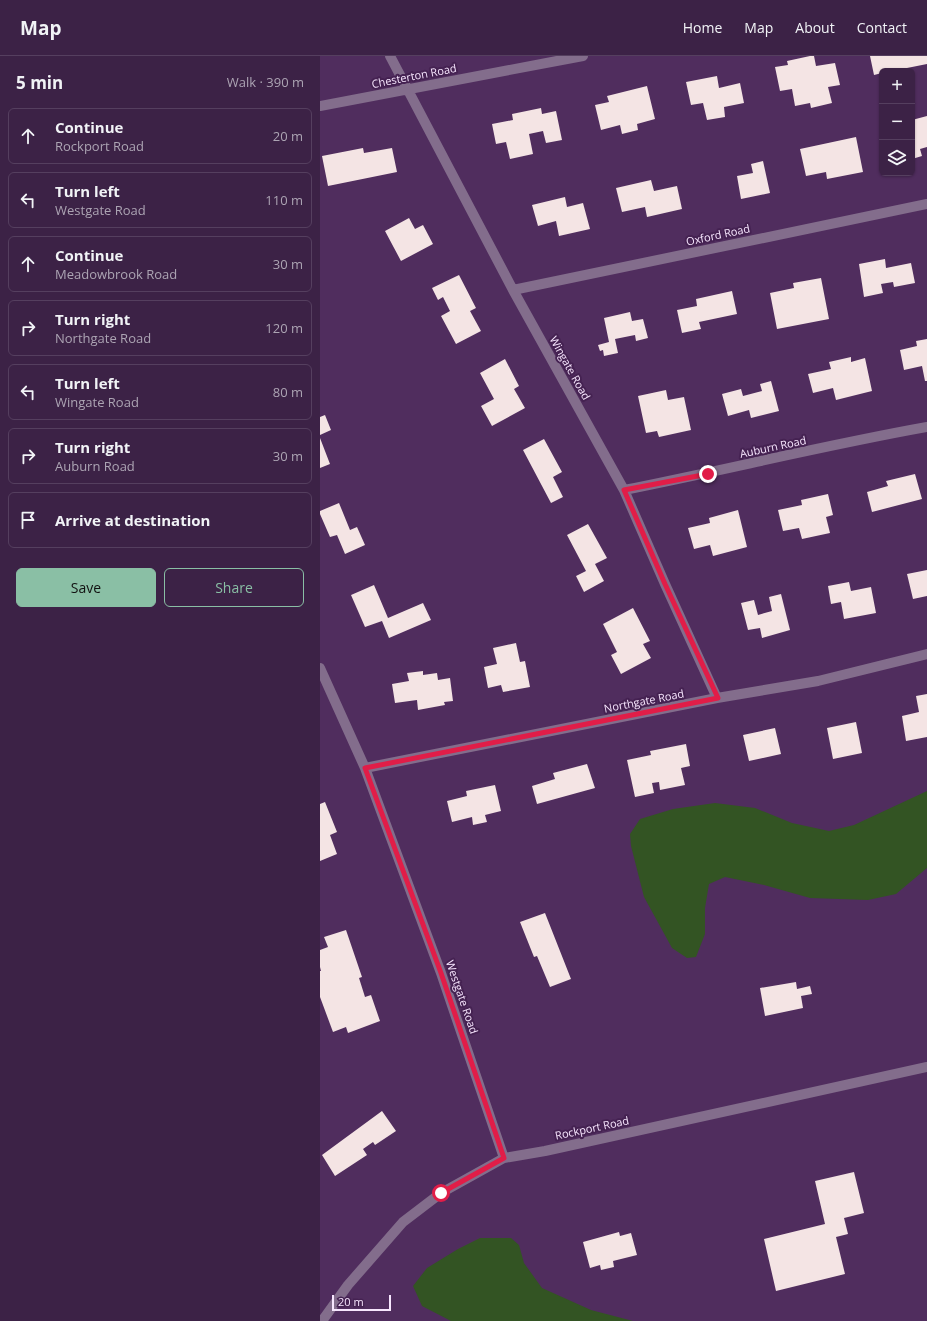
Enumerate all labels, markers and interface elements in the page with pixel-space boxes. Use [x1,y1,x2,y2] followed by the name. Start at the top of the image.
[20,15,61,41] text: Map
[683,18,722,37] text: Home
[744,18,773,37] text: Map
[795,18,835,37] text: About
[857,18,907,37] text: Contact
[370,60,458,91] street label: Chesterton Road
[879,68,915,176] map controls
[879,68,915,104] button: +
[16,71,63,94] text: 5 min
[227,73,304,91] text: Walk · 390 m
[879,104,915,140] button: −
[55,117,123,137] text: Continue
[17,125,39,147] icon: ahead
[273,127,303,145] text: 20 m
[55,137,144,155] text: Rockport Road
[879,140,915,176] button: layers
[55,181,120,201] text: Turn left
[17,189,39,211] icon: left
[265,191,303,209] text: 110 m
[55,201,146,219] text: Westgate Road
[685,220,751,249] street label: Oxford Road
[55,245,123,265] text: Continue
[17,253,39,275] icon: ahead
[273,255,303,273] text: 30 m
[55,265,177,283] text: Meadowbrook Road
[55,309,130,329] text: Turn right
[17,317,39,339] icon: right
[265,319,303,337] text: 120 m
[55,329,151,347] text: Northgate Road
[547,333,594,402] street label: Wingate Road
[55,373,120,393] text: Turn left
[17,381,39,403] icon: left
[273,383,303,401] text: 80 m
[55,393,139,411] text: Wingate Road
[738,432,807,461] street label: Auburn Road
[55,437,130,457] text: Turn right
[17,445,39,467] icon: right
[273,447,303,465] text: 30 m
[55,457,135,475] text: Auburn Road
[699,465,717,483] route end
[17,509,39,531] icon: arrive
[55,510,210,530] text: Arrive at destination
[16,568,156,607] button: Save
[164,568,304,607] button: Share
[603,685,685,716] street label: Northgate Road
[443,958,482,1036] street label: Westgate Road
[553,1112,630,1143] street label: Rockport Road
[432,1184,450,1202] route start
[332,1293,391,1312] scale bar
[338,1294,364,1309] text: 20 m

